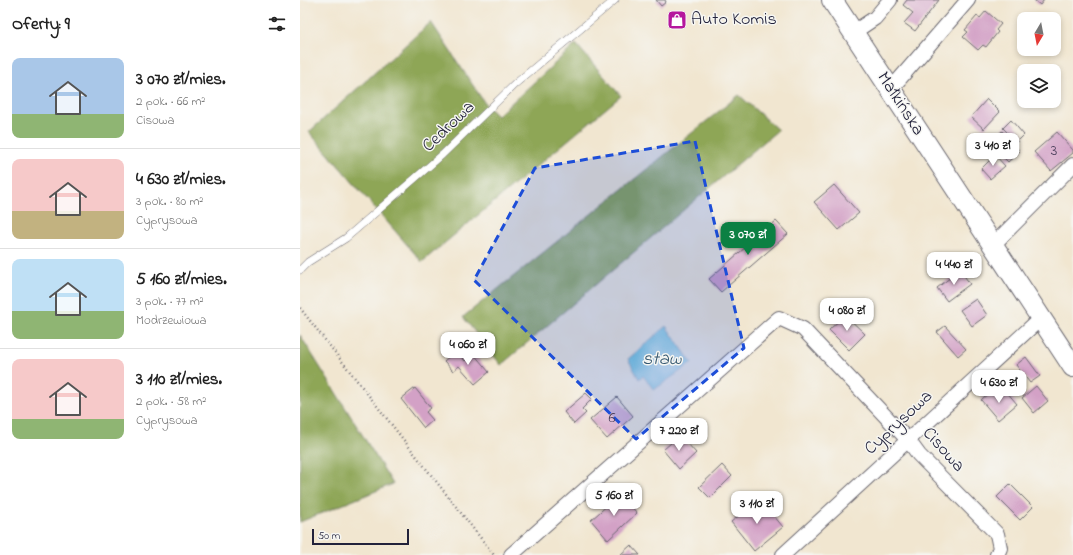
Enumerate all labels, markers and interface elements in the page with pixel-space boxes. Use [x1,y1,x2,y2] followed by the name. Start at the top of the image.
[691,7,777,33] place label: Auto Komis
[666,9,688,31] shop icon: Auto Komis
[12,12,70,37] text: Oferty: 9
[1017,12,1061,56] north arrow
[1017,12,1061,108] map controls
[266,13,288,35] icon: filters
[1017,64,1061,108] button: layers
[136,67,225,92] text: 3 070 zł/mies.
[870,67,930,141] street label: Małkińska
[44,74,92,122] icon: home
[136,92,205,111] text: 2 pok. · 66 m²
[417,95,481,159] street label: Cedrowa
[136,111,174,130] text: Cisowa
[952,133,1034,167] pin: 3 410 zł
[975,136,1011,155] text: 3 410 zł
[1051,139,1057,163] house number: 3
[136,167,226,192] text: 4 630 zł/mies.
[44,175,92,223] icon: home
[136,192,203,211] text: 3 pok. · 80 m²
[136,211,198,230] text: Cyprysowa
[707,222,789,256] pin: 3 070 zł
[730,225,766,244] text: 3 070 zł
[913,252,995,286] pin: 4 440 zł
[936,255,972,274] text: 4 440 zł
[136,267,227,292] text: 5 160 zł/mies.
[44,275,92,323] icon: home
[136,292,204,311] text: 3 pok. · 77 m²
[806,298,888,332] pin: 4 080 zł
[829,301,865,320] text: 4 080 zł
[136,311,206,330] text: Modrzewiowa
[427,332,509,366] pin: 4 060 zł
[449,335,487,354] text: 4 060 zł
[643,346,682,373] water label: staw
[136,367,222,392] text: 3 110 zł/mies.
[958,370,1040,404] pin: 4 630 zł
[981,373,1017,392] text: 4 630 zł
[44,375,92,423] icon: home
[859,384,939,462] street label: Cyprysowa
[136,392,206,411] text: 2 pok. · 58 m²
[608,406,616,430] house number: 6
[136,411,198,430] text: Cyprysowa
[638,418,720,452] pin: 7 220 zł
[660,421,698,440] text: 7 220 zł
[916,422,970,478] street label: Cisowa
[573,483,655,517] pin: 5 160 zł
[595,486,633,505] text: 5 160 zł
[716,491,798,525] pin: 3 110 zł
[740,494,774,513] text: 3 110 zł
[312,527,409,546] scale bar
[318,528,340,544] text: 50 m

